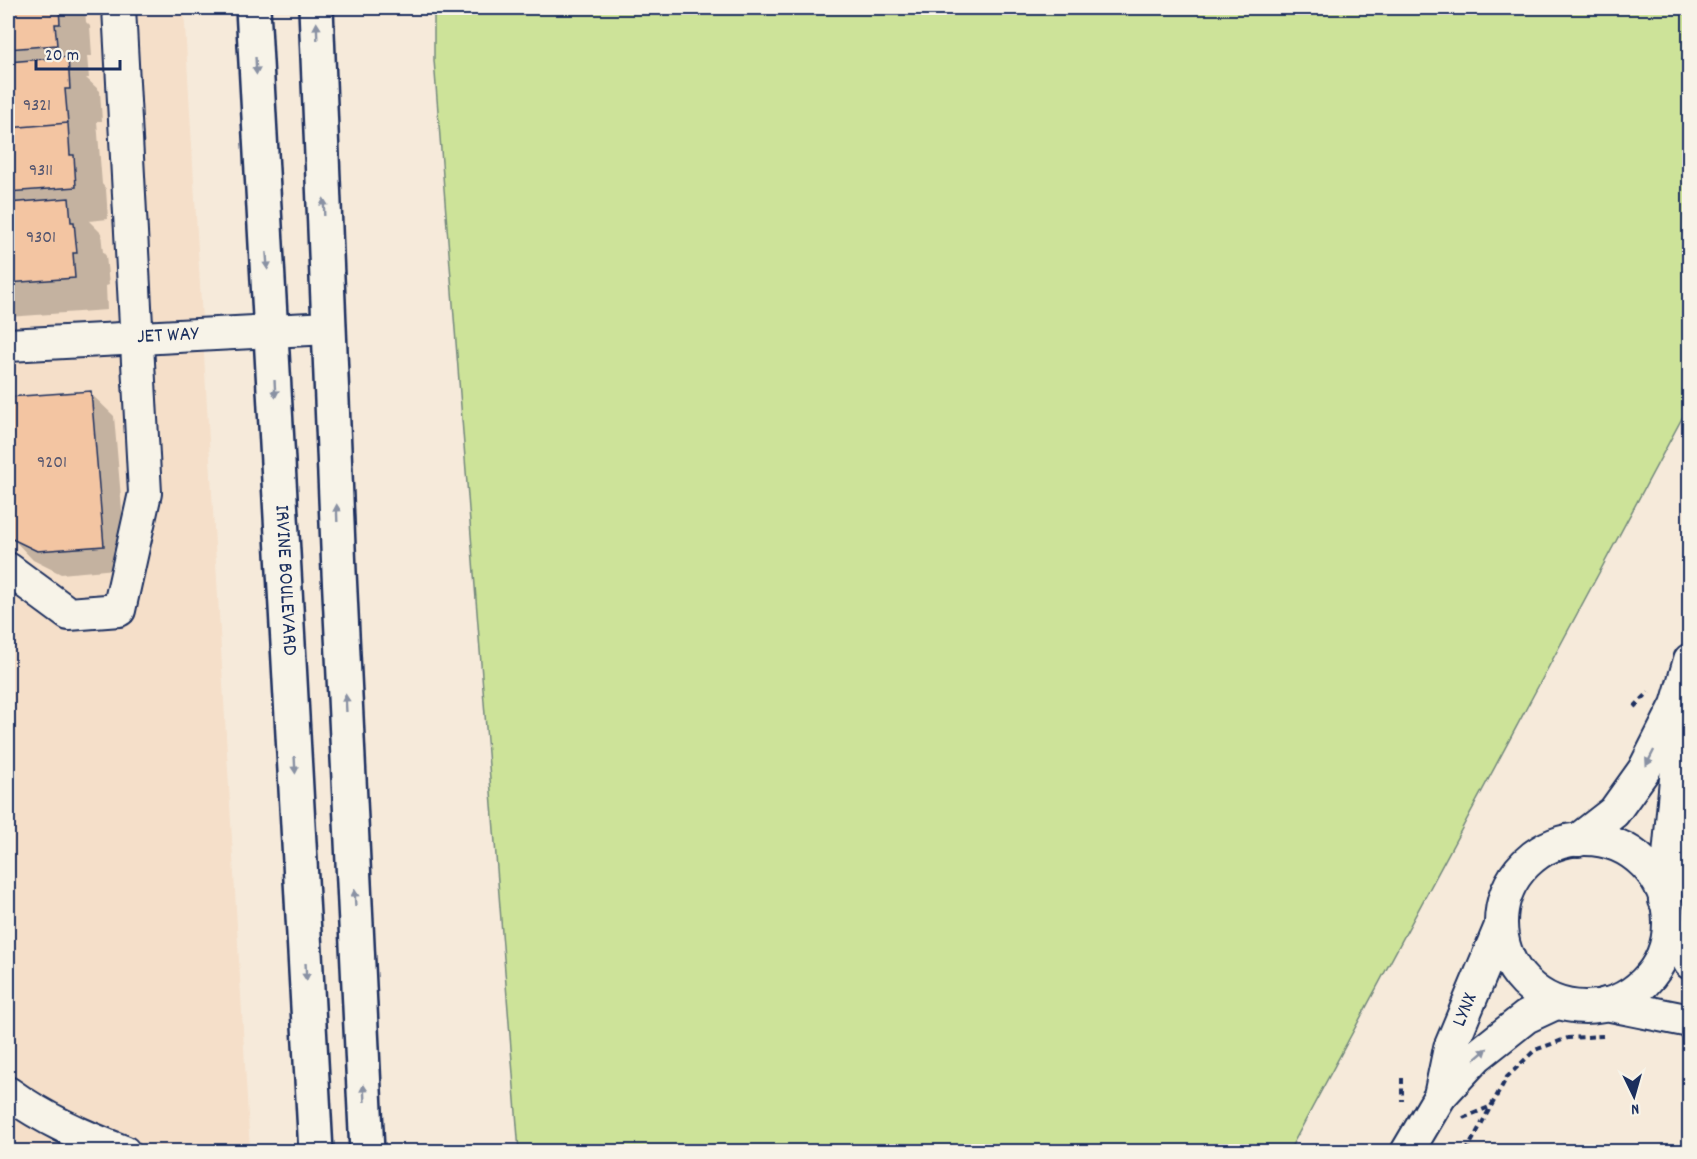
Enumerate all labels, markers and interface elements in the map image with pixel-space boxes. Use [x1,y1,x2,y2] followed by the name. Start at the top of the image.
[312,22,321,41] one-way arrow
[36,33,120,71] scale bar
[45,44,79,69] text: 20 m
[252,56,261,75] one-way arrow
[23,94,51,119] house number: 9321
[29,159,53,184] house number: 9311
[319,197,329,216] one-way arrow
[26,226,56,251] house number: 9301
[263,251,272,270] one-way arrow
[136,320,201,353] street label: JET WAY
[270,380,279,399] one-way arrow
[37,451,67,476] house number: 9201
[265,504,304,657] street label: IRVINE BOULEVARD
[333,504,342,523] one-way arrow
[341,694,350,713] one-way arrow
[1646,749,1655,766] one-way arrow
[291,756,300,775] one-way arrow
[350,889,359,908] one-way arrow
[301,962,310,981] one-way arrow
[1445,989,1486,1032] street label: LYNX
[1473,1048,1488,1061] one-way arrow
[1604,1066,1664,1126] north arrow
[359,1084,368,1103] one-way arrow
[1630,1097,1640,1120] text: N

